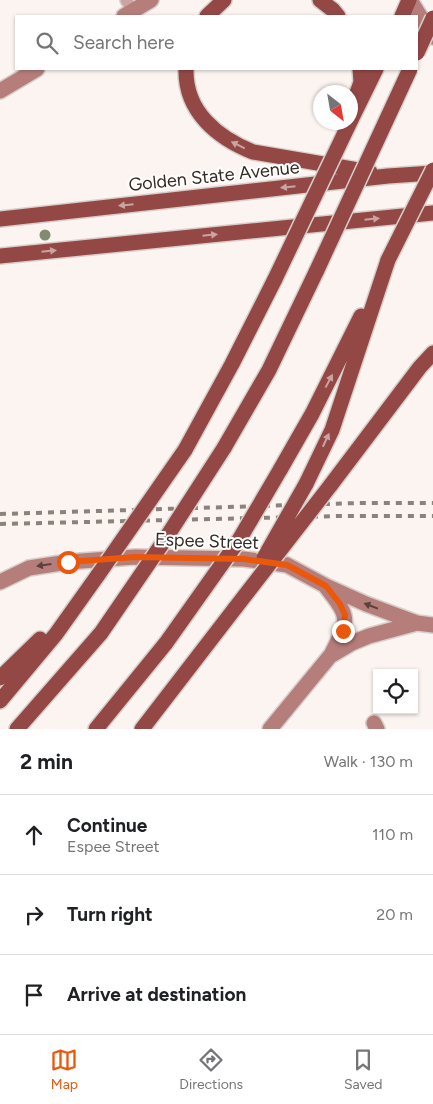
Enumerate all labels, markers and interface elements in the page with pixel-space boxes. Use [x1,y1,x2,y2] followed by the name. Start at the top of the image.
[15,15,418,70] search box
[33,29,61,57] icon: search
[73,31,175,54] text: Search here
[313,85,358,130] north arrow
[231,141,245,149] one-way arrow
[127,156,301,196] street label: Golden State Avenue
[279,183,295,191] one-way arrow
[118,201,134,209] one-way arrow
[364,215,380,223] one-way arrow
[202,231,218,239] one-way arrow
[41,247,57,255] one-way arrow
[325,373,333,388] one-way arrow
[323,433,331,447] one-way arrow
[155,528,260,554] street label: Espee Street
[57,551,80,574] route start
[36,562,52,570] one-way arrow
[363,602,378,610] one-way arrow
[332,620,355,643] route end
[373,669,418,714] map controls
[373,669,418,714] button: locate
[20,749,73,774] text: 2 min
[324,752,413,771] text: Walk · 130 m
[67,814,147,837] text: Continue
[20,821,48,849] icon: ahead
[372,825,413,844] text: 110 m
[67,837,160,856] text: Espee Street
[20,901,48,929] icon: right
[67,903,153,926] text: Turn right
[376,905,413,924] text: 20 m
[20,981,48,1009] icon: arrive
[67,983,246,1006] text: Arrive at destination
[50,1046,78,1093] tab: Map
[179,1046,243,1093] tab: Directions
[344,1046,383,1093] tab: Saved

